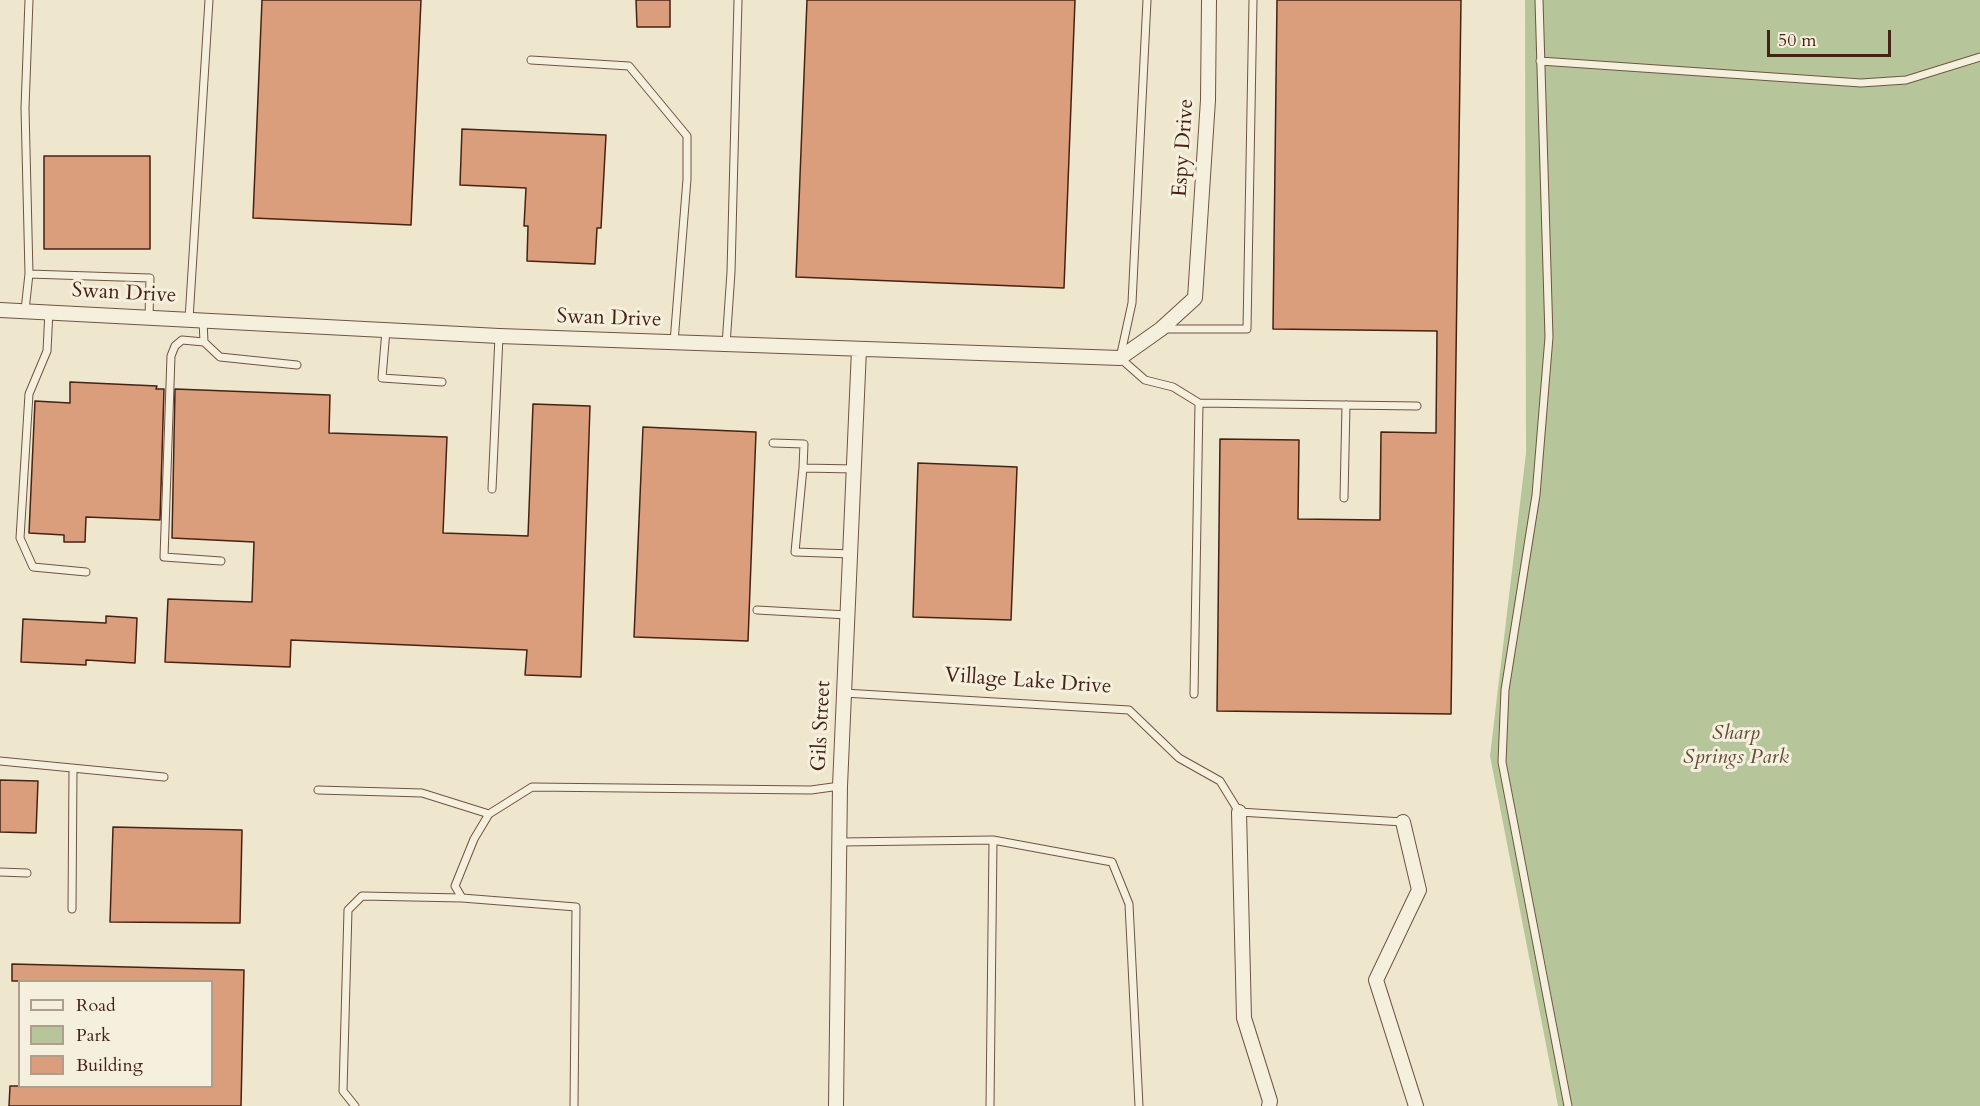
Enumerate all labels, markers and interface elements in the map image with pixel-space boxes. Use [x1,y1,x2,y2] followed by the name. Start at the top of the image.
[1770,18,1894,56] scale bar
[1778,28,1817,53] text: 50 m
[1168,98,1200,198] street label: Espy Drive
[71,279,177,309] street label: Swan Drive
[556,305,662,333] street label: Swan Drive
[944,664,1112,700] street label: Village Lake Drive
[807,680,837,772] street label: Gils Street
[1683,721,1789,771] park label: Sharp Springs Park
[18,980,213,1088] legend
[76,993,116,1018] text: Road
[76,1023,111,1048] text: Park
[76,1053,143,1078] text: Building

